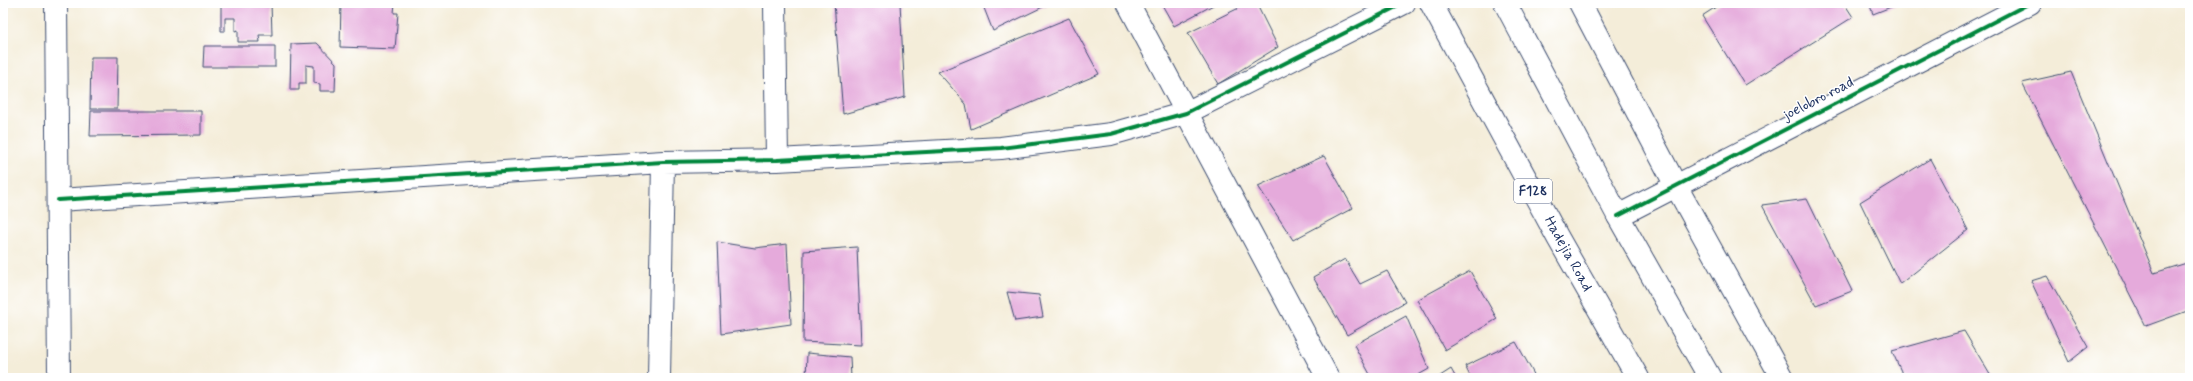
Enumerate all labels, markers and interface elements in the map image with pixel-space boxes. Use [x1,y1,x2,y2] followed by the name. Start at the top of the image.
[1778,72,1857,126] street label: joelobro road
[1514,179,1552,203] road number: F128
[1539,213,1597,295] street label: Hadejia Road

